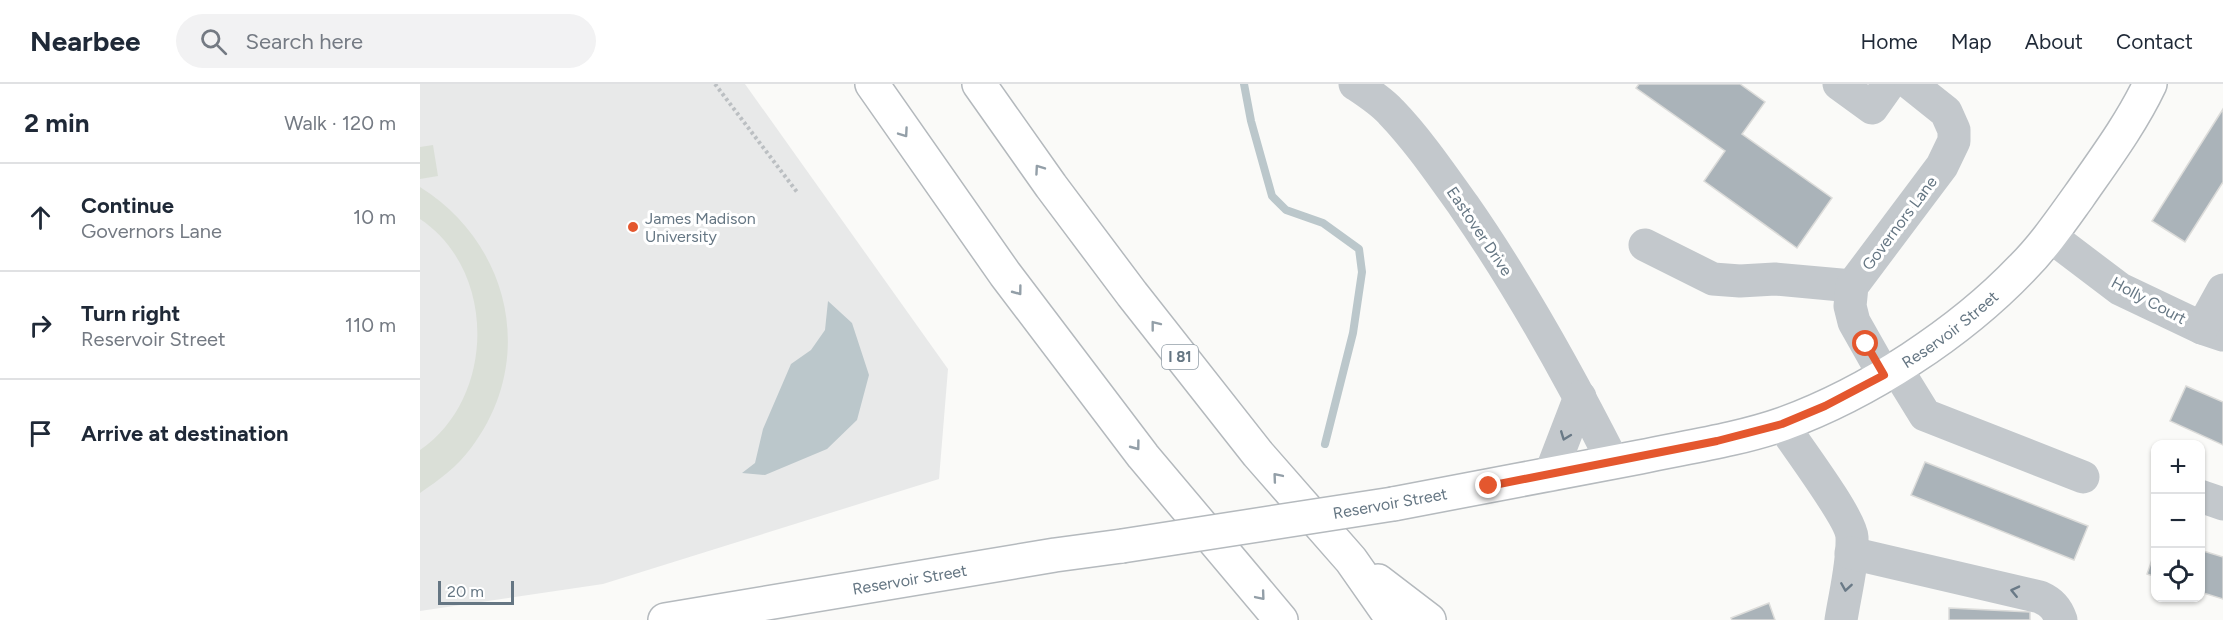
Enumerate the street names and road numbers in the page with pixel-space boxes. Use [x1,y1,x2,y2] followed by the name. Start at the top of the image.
[1858,172,1941,274] street label: Governors Lane
[1443,183,1517,280] street label: Eastover Drive
[2108,273,2189,328] street label: Holly Court
[1898,287,2002,372] street label: Reservoir Street
[1162,345,1198,369] road number: I 81
[1331,484,1449,523] street label: Reservoir Street
[851,561,968,599] street label: Reservoir Street

